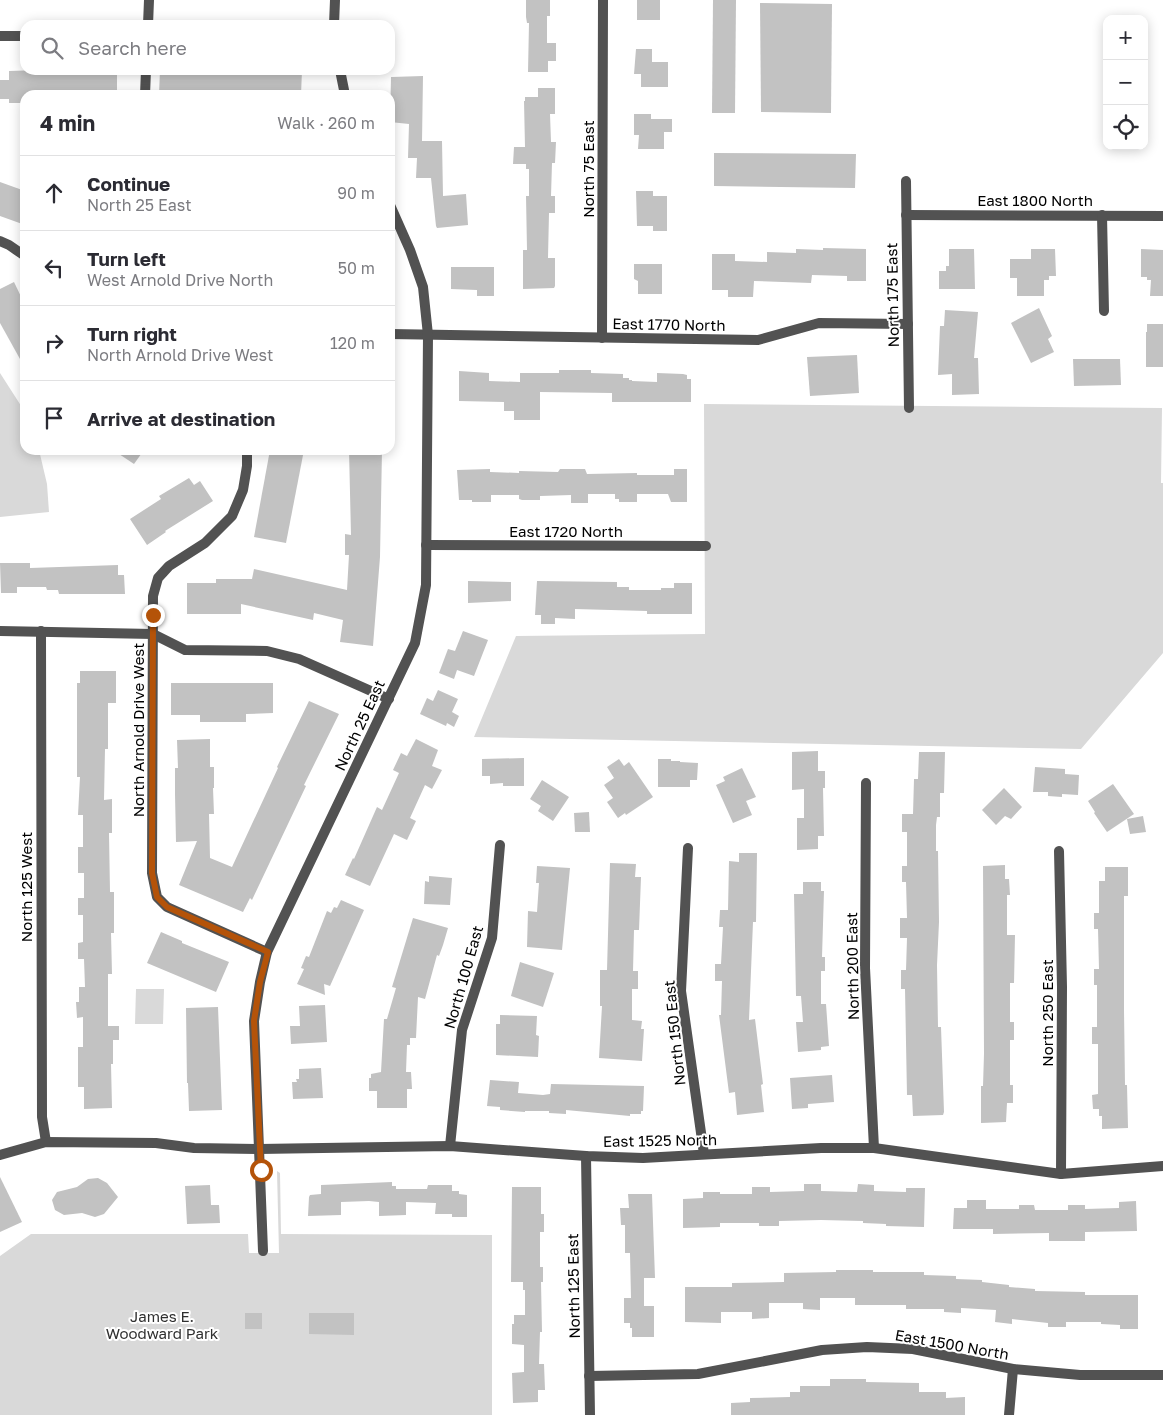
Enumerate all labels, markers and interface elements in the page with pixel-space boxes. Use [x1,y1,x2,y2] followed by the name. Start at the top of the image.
[1103,15,1148,150] map controls
[1103,15,1148,60] button: +
[20,20,395,75] search box
[38,34,66,62] icon: search
[78,36,187,59] text: Search here
[1103,60,1148,105] button: −
[1103,105,1148,150] button: locate
[40,110,95,136] text: 4 min
[277,113,375,133] text: Walk · 260 m
[579,120,597,218] street label: North 75 East
[87,172,170,195] text: Continue
[40,179,68,207] icon: ahead
[337,183,375,203] text: 90 m
[977,191,1093,209] street label: East 1800 North
[87,195,192,215] text: North 25 East
[882,243,902,347] street label: North 175 East
[87,247,166,270] text: Turn left
[40,254,68,282] icon: left
[338,258,375,278] text: 50 m
[87,270,273,290] text: West Arnold Drive North
[612,314,726,334] street label: East 1770 North
[87,322,177,345] text: Turn right
[40,329,68,357] icon: right
[330,333,375,353] text: 120 m
[87,345,273,365] text: North Arnold Drive West
[40,404,68,432] icon: arrive
[87,407,275,430] text: Arrive at destination
[509,522,623,540] street label: East 1720 North
[142,604,165,627] route end
[129,643,147,817] street label: North Arnold Drive West
[330,677,388,773] street label: North 25 East
[17,832,35,942] street label: North 125 West
[842,912,862,1020] street label: North 200 East
[440,923,486,1031] street label: North 100 East
[1038,959,1056,1067] street label: North 250 East
[660,979,688,1087] street label: North 150 East
[603,1130,717,1150] street label: East 1525 North
[250,1159,273,1182] route start
[563,1233,583,1339] street label: North 125 East
[106,1307,219,1342] park label: James E. Woodward Park
[894,1325,1010,1363] street label: East 1500 North

